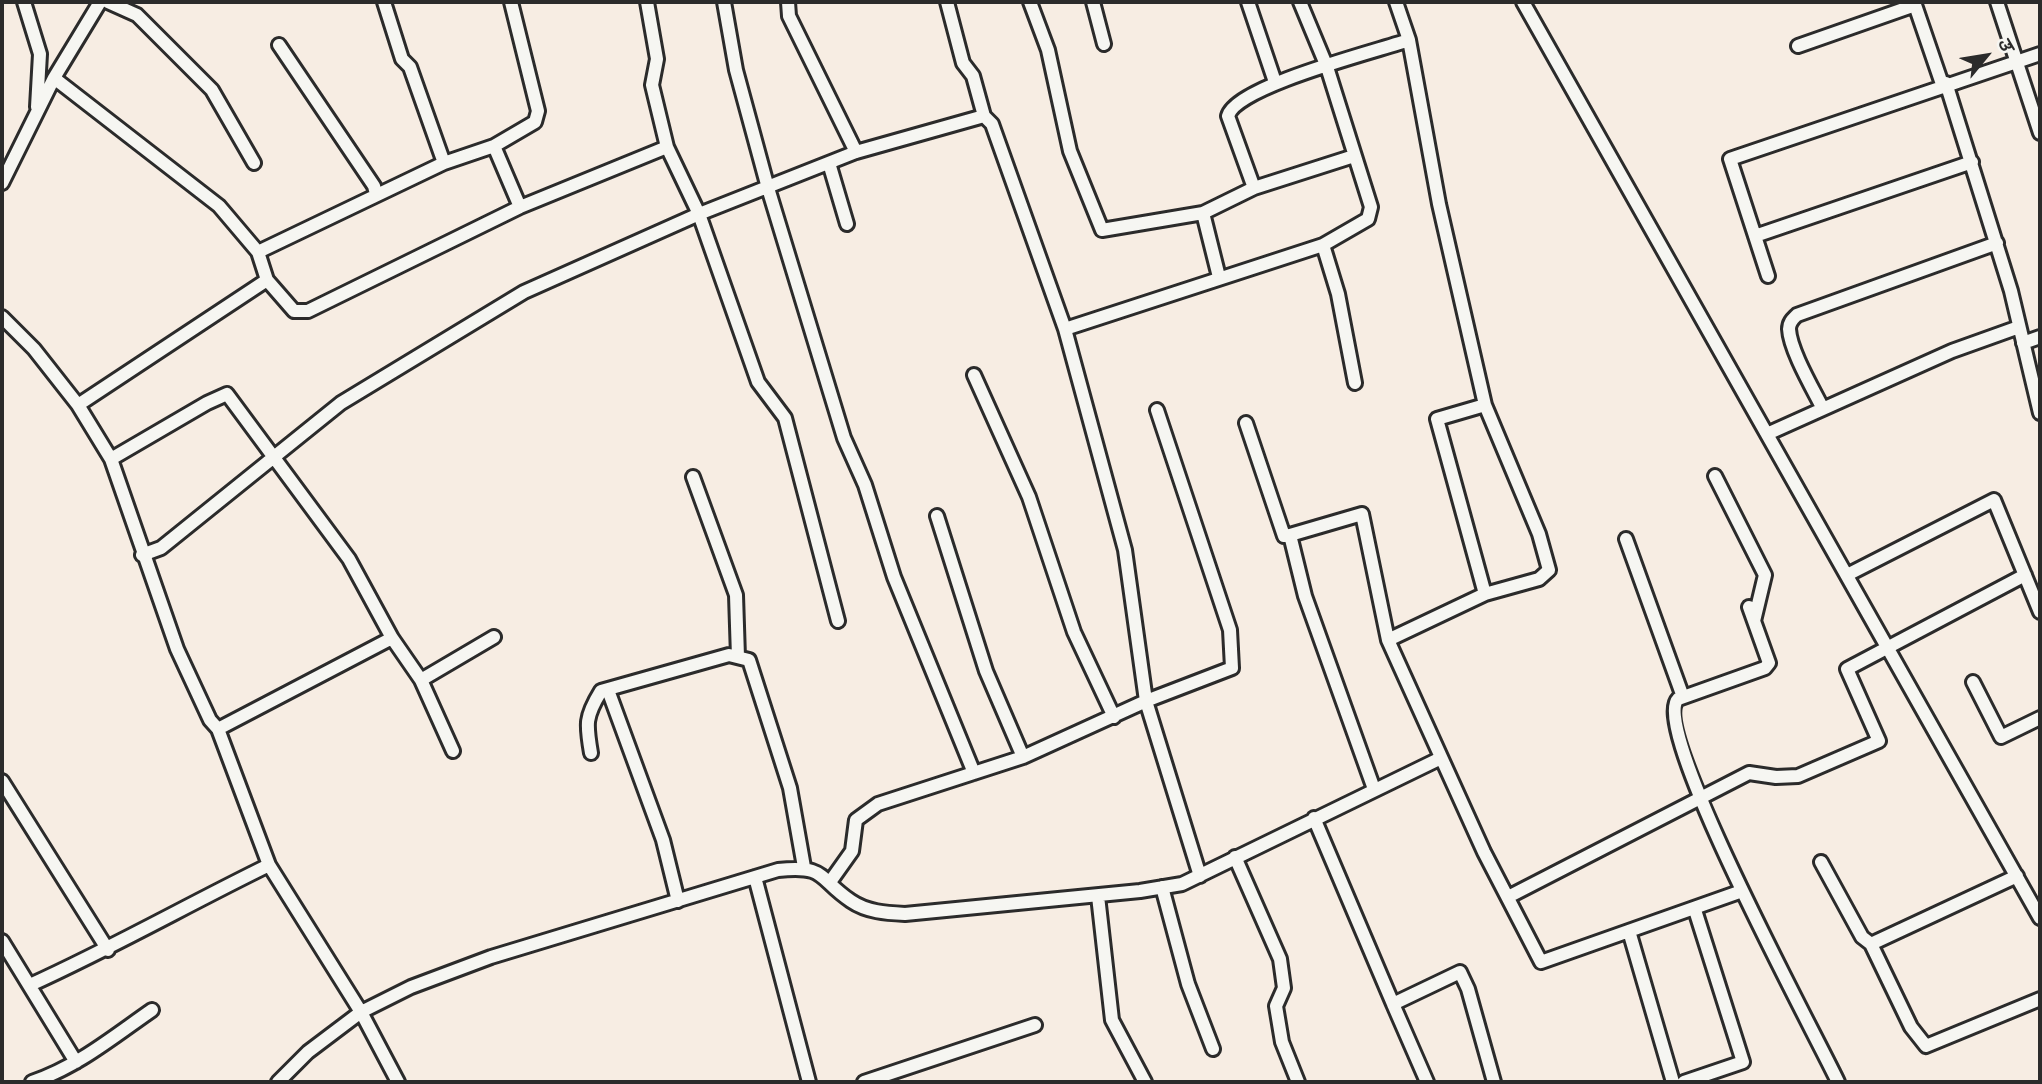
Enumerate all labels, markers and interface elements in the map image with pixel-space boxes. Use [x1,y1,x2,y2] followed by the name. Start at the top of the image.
[1951,21,2021,91] north arrow
[1988,33,2020,58] text: उ

